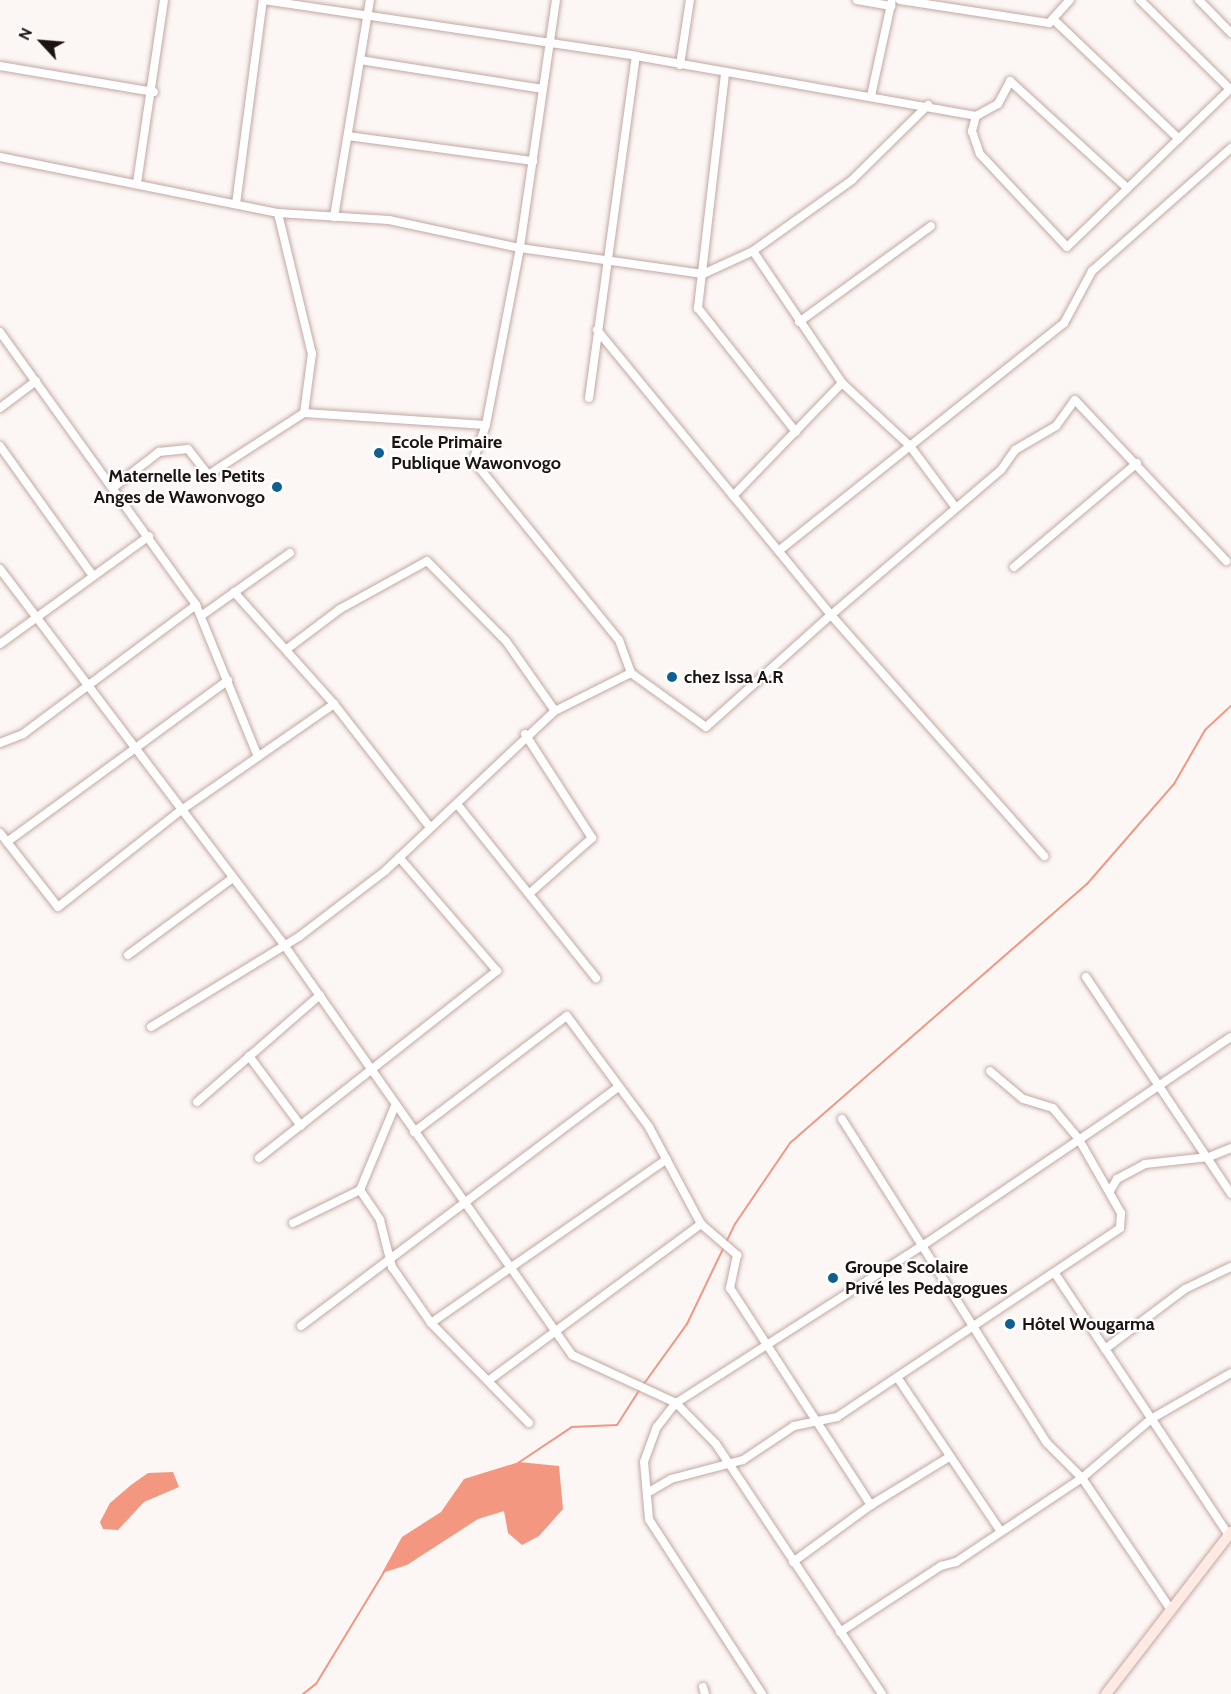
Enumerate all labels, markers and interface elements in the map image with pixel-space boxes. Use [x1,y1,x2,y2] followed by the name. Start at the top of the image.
[12,12,72,72] north arrow
[14,25,36,43] text: N
[391,432,561,474] place label: Ecole Primaire Publique Wawonvogo
[372,446,386,460] marker: Ecole Primaire Publique Wawonvogo
[94,466,265,508] place label: Maternelle les Petits Anges de Wawonvogo
[270,480,284,494] marker: Maternelle les Petits Anges de Wawonvogo
[684,666,784,688] place label: chez Issa A.R
[665,670,679,684] marker: chez Issa A.R
[845,1257,1008,1300] place label: Groupe Scolaire Privé les Pedagogues
[826,1271,840,1285] marker: Groupe Scolaire Privé les Pedagogues
[1022,1313,1155,1335] place label: Hôtel Wougarma
[1003,1317,1017,1331] marker: Hôtel Wougarma

